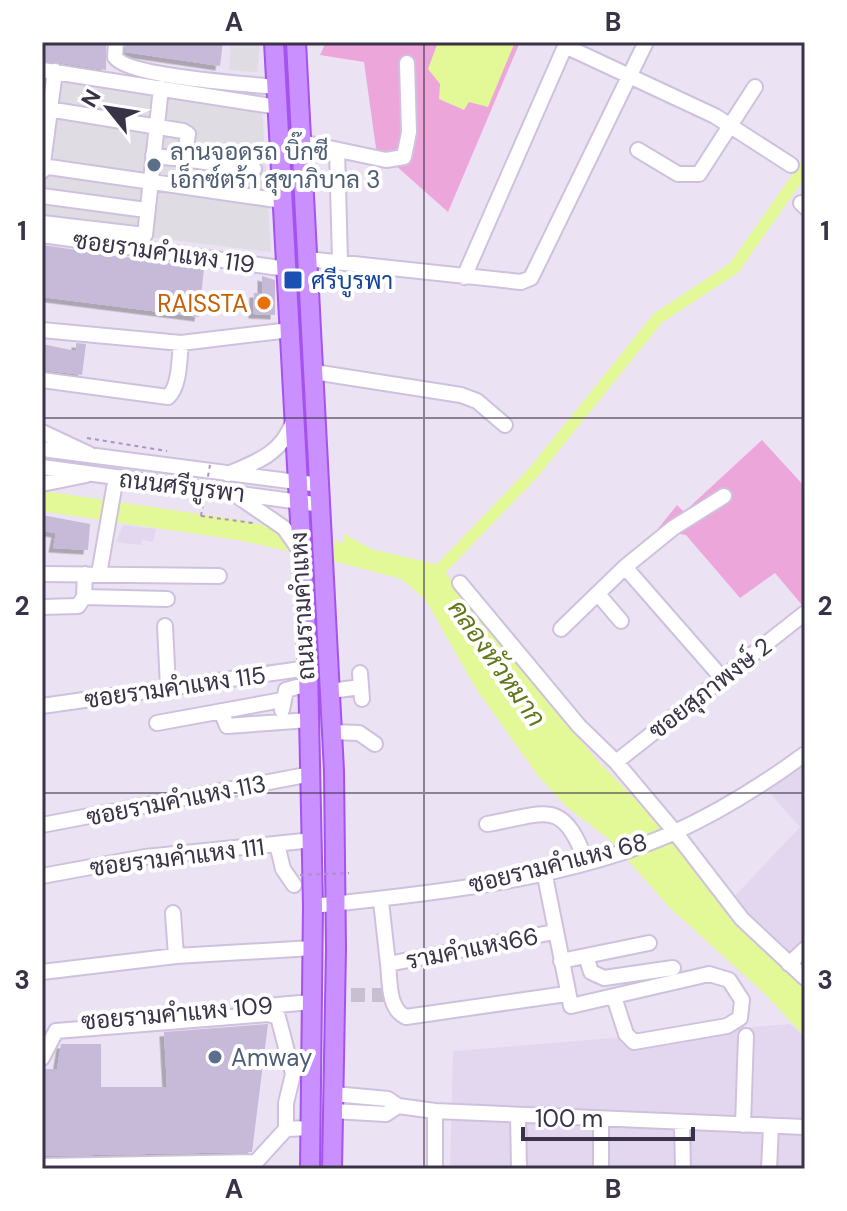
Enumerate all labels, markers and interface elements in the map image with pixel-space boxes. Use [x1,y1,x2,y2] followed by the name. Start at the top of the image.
[225,5,243,39] text: A
[605,5,621,39] text: B
[68,68,148,148] north arrow
[75,84,108,112] text: N
[170,131,381,196] place label: ลานจอดรถ บิ๊กซี เอ็กซ์ตร้า สุขาภิบาล 3
[145,156,163,174] marker: ลานจอดรถ บิ๊กซี เอ็กซ์ตร้า สุขาภิบาล 3
[17,214,27,248] text: 1
[820,214,830,248] text: 1
[71,224,257,280] street label: ซอยรามคำแหง 119
[311,265,393,298] place label: ศรีบูรพา
[282,269,304,291] marker: ศรีบูรพา
[157,288,248,319] place label: RAISSTA
[255,294,273,312] marker: RAISSTA
[117,463,247,511] street label: ถนนศรีบูรพา
[283,531,321,681] street label: ถนนรามคำแหง
[14,589,30,623] text: 2
[817,589,833,623] text: 2
[441,593,553,733] water label: คลองหัวหมาก
[642,630,778,746] street label: ซอยสุภาพงษ์ 2
[82,659,268,715] street label: ซอยรามคำแหง 115
[84,767,268,833] street label: ซอยรามคำแหง 113
[466,826,650,900] street label: ซอยรามคำแหง 68
[88,831,266,883] street label: ซอยรามคำแหง 111
[403,920,541,976] street label: รามคำแหง66
[14,963,30,997] text: 3
[817,963,833,997] text: 3
[80,989,274,1037] street label: ซอยรามคำแหง 109
[231,1042,312,1073] place label: Amway
[206,1048,224,1066] marker: Amway
[523,1091,693,1141] scale bar
[535,1103,603,1134] text: 100 m
[225,1172,243,1206] text: A
[605,1172,621,1206] text: B

